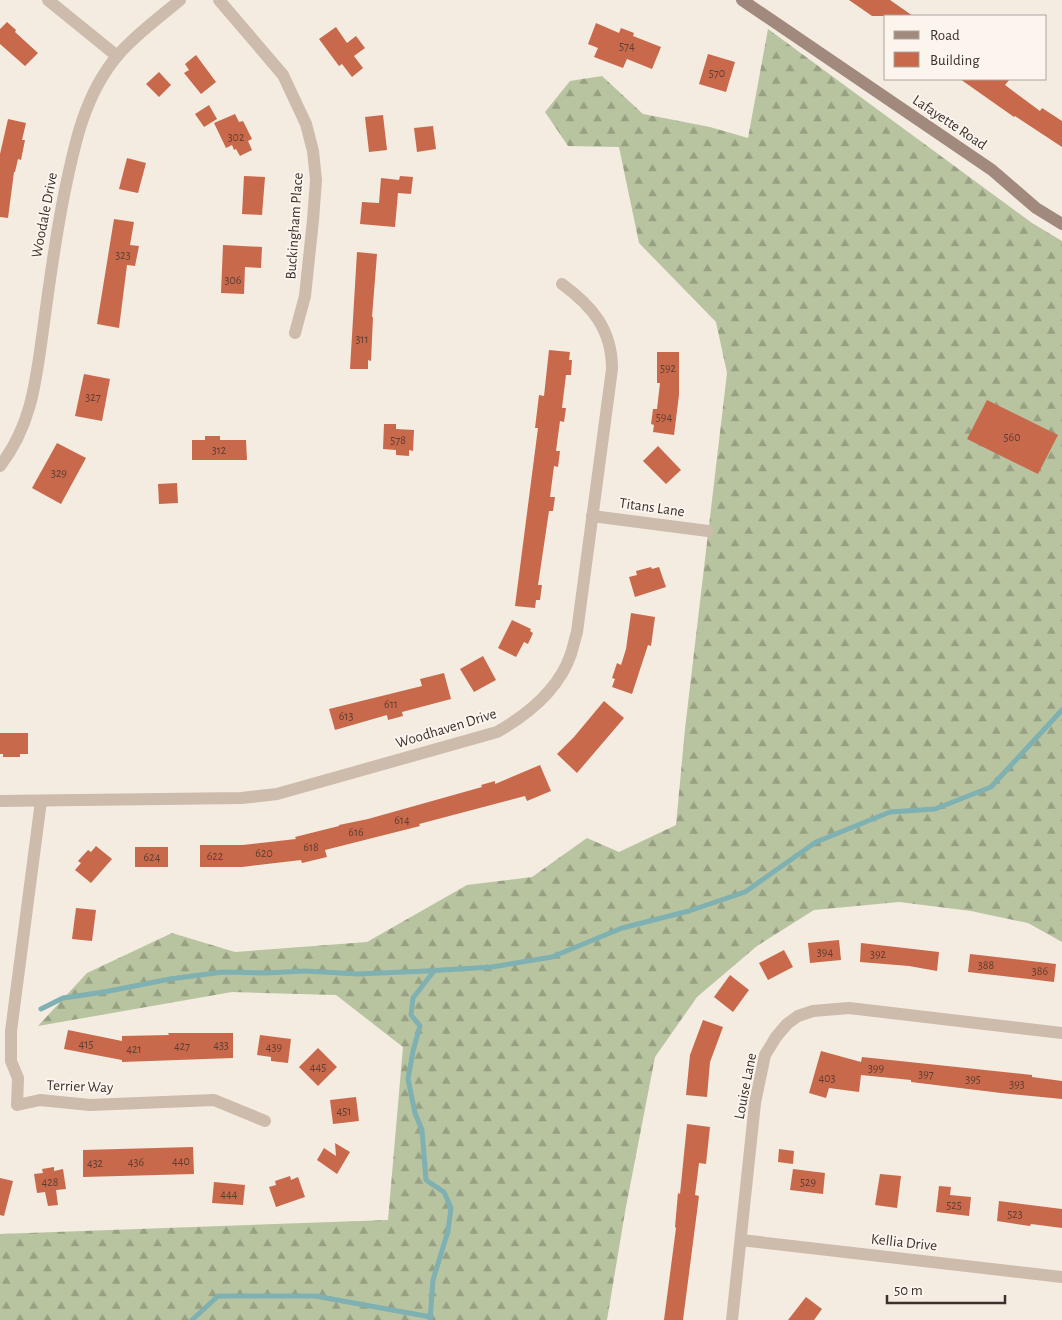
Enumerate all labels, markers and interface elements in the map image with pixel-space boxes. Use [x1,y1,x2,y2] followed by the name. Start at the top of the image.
[884,15,1047,80] legend
[930,28,960,43] text: Road
[619,40,635,52] house number: 574
[930,53,980,68] text: Building
[709,67,725,79] house number: 570
[910,92,990,153] street label: Lafayette Road
[228,131,245,143] house number: 302
[29,171,60,259] street label: Woodale Drive
[283,172,306,280] street label: Buckingham Place
[115,249,131,261] house number: 323
[225,274,242,286] house number: 306
[355,333,369,345] house number: 311
[660,362,677,374] house number: 592
[85,391,101,403] house number: 327
[656,411,672,423] house number: 594
[1004,431,1021,443] house number: 560
[390,434,406,446] house number: 578
[212,444,227,456] house number: 312
[51,467,67,479] house number: 329
[618,495,686,520] street label: Titans Lane
[384,698,398,710] house number: 611
[394,706,498,751] street label: Woodhaven Drive
[339,710,353,722] house number: 613
[394,814,410,826] house number: 614
[348,826,364,838] house number: 616
[303,841,319,853] house number: 618
[255,847,273,859] house number: 620
[207,850,224,862] house number: 622
[144,851,161,863] house number: 624
[817,946,833,958] house number: 394
[870,948,887,960] house number: 392
[978,959,994,971] house number: 388
[1032,965,1048,977] house number: 386
[79,1038,93,1050] house number: 415
[213,1039,229,1051] house number: 433
[174,1040,190,1052] house number: 427
[266,1041,283,1053] house number: 439
[126,1043,142,1055] house number: 421
[732,1052,759,1121] street label: Louise Lane
[310,1061,326,1073] house number: 445
[868,1062,884,1074] house number: 399
[918,1068,934,1080] house number: 397
[818,1072,836,1084] house number: 403
[965,1073,981,1085] house number: 395
[46,1078,114,1095] street label: Terrier Way
[1009,1078,1025,1090] house number: 393
[337,1105,351,1117] house number: 451
[172,1155,190,1167] house number: 440
[128,1156,145,1168] house number: 436
[87,1157,104,1169] house number: 432
[42,1176,59,1188] house number: 428
[800,1176,816,1188] house number: 529
[220,1188,238,1200] house number: 444
[946,1199,962,1211] house number: 525
[1007,1208,1023,1220] house number: 523
[870,1232,938,1253] street label: Kellia Drive
[887,1272,1004,1304] scale bar
[894,1283,923,1298] text: 50 m

